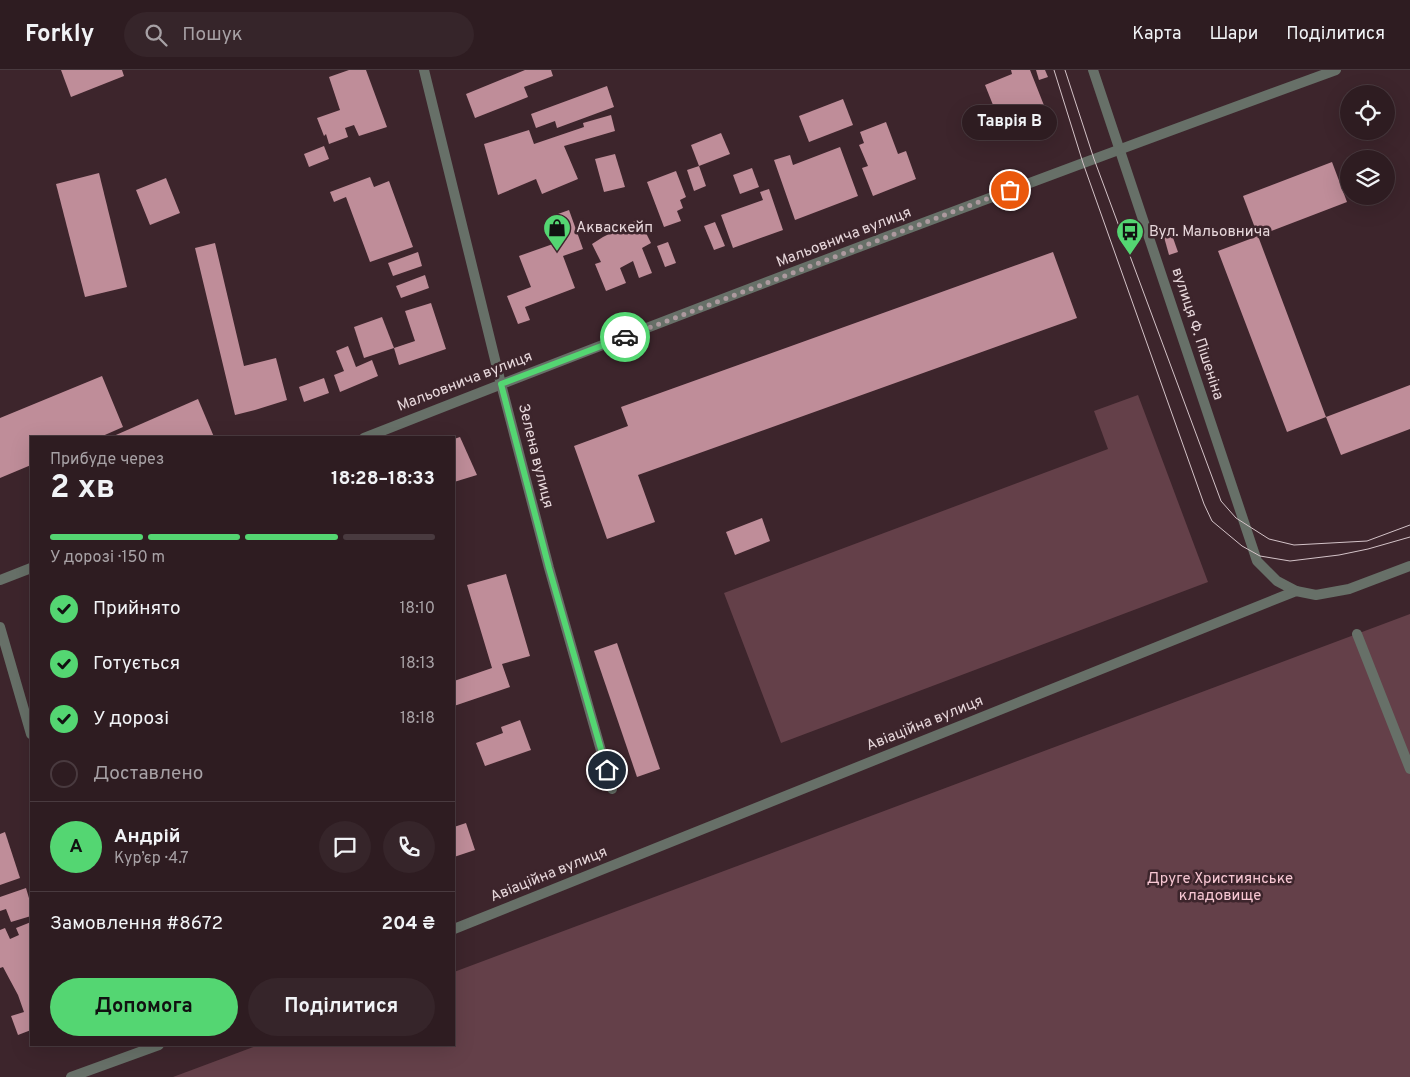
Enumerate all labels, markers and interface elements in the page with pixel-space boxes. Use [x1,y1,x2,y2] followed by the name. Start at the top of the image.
[124,12,474,57] search box
[25,20,94,50] text: Forkly
[142,21,170,49] icon: search
[182,23,243,47] text: Пошук
[1132,23,1181,46] text: Карта
[1209,23,1258,46] text: Шари
[1286,23,1385,46] text: Поділитися
[1340,85,1395,205] map controls
[1340,85,1395,140] button: locate
[962,105,1058,140] callout: Таврія В
[977,112,1042,132] text: Таврія В
[1340,150,1395,205] button: layers
[989,169,1031,211] pin
[996,176,1024,204] icon: bag
[774,203,914,273] street label: Мальовнича вулиця
[542,213,572,252] shop icon: Акваскейп
[1115,217,1145,256] bus stop icon: Вул. Мальовнича
[576,219,653,238] place label: Акваскейп
[1149,223,1270,242] place label: Вул. Мальовнича
[1167,265,1227,403] street label: вулиця Ф. Пішеніна
[600,312,650,362] courier
[611,323,639,351] icon: car
[395,347,535,417] street label: Мальовнича вулиця
[513,402,557,510] street label: Зелена вулиця
[50,450,164,470] text: Прибуде через
[331,467,435,491] text: 18:28–18:33
[50,469,115,509] text: 2 хв
[50,548,165,568] text: У дорозі · 150 m
[50,595,78,623] icon: check
[93,597,181,621] text: Прийнято
[399,599,435,619] text: 18:10
[50,650,78,678] icon: check
[93,652,180,676] text: Готується
[400,654,435,674] text: 18:13
[864,692,986,756] street label: Авіаційна вулиця
[50,705,78,733] icon: check
[93,707,169,731] text: У дорозі
[400,709,435,729] text: 18:18
[586,749,628,791] pin
[593,756,621,784] icon: home
[93,762,203,786] text: Доставлено
[319,821,371,873] button: chat
[383,821,435,873] button: phone
[114,825,181,849] text: Андрій
[69,835,83,859] text: А
[488,843,610,907] street label: Авіаційна вулиця
[114,849,189,869] text: Кур’єр · 4.7
[1147,870,1293,906] park label: Друге Християнське кладовище
[50,912,223,936] text: Замовлення #8672
[381,912,435,936] text: 204 ₴
[50,978,238,1036] button: Допомога
[248,978,435,1036] button: Поділитися

